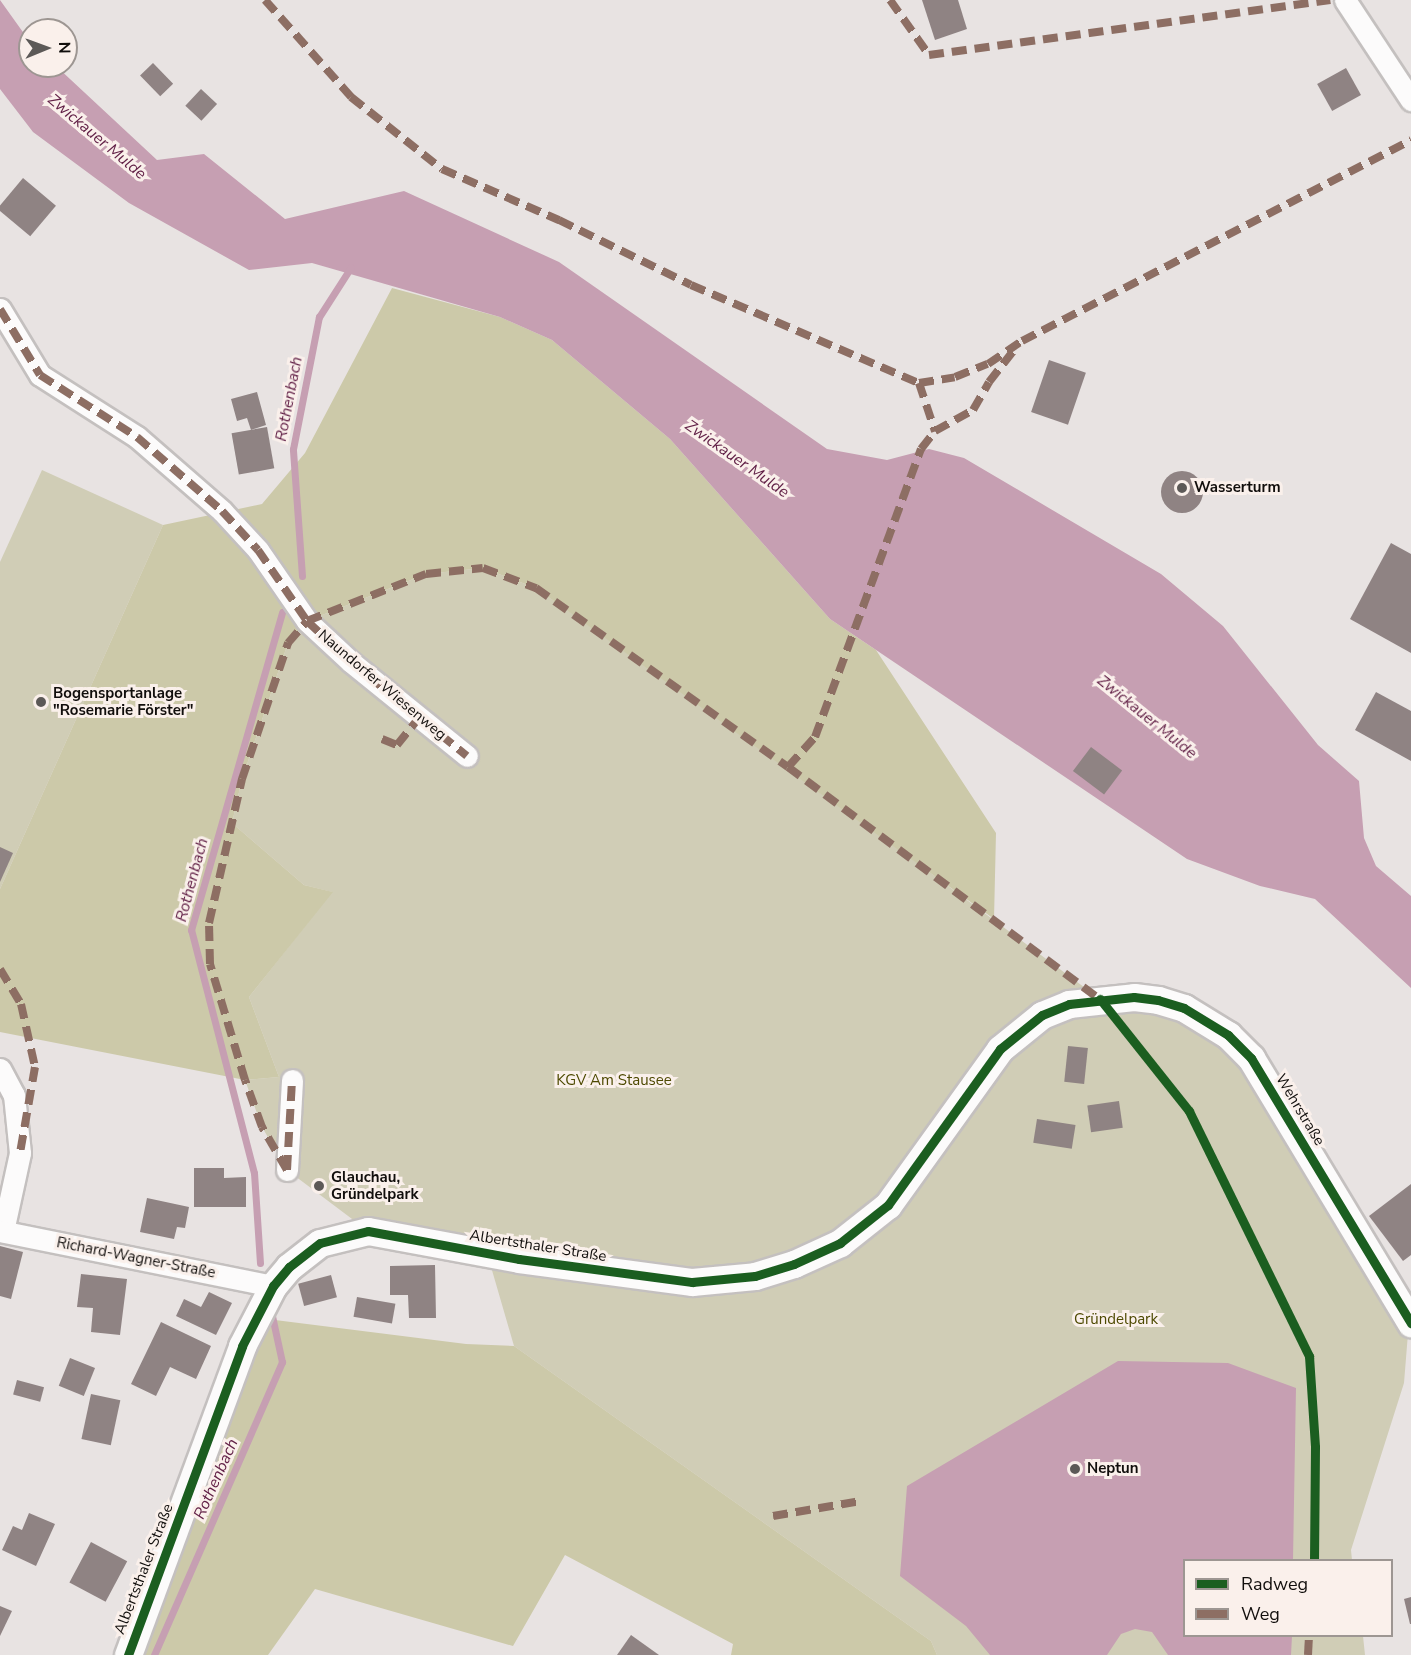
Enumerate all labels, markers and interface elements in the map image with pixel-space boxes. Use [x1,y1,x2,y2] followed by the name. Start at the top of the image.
[18,18,78,78] north arrow
[53,42,75,54] text: N
[44,90,150,184] water label: Zwickauer Mulde
[271,355,307,443] water label: Rothenbach
[681,416,793,502] water label: Zwickauer Mulde
[1194,479,1281,497] place label: Wasserturm
[1175,481,1189,495] marker: Wasserturm
[314,626,450,744] street label: Naundorfer Wiesenweg
[1093,671,1201,763] water label: Zwickauer Mulde
[53,684,193,719] place label: Bogensportanlage "Rosemarie Förster"
[34,695,48,709] marker: Bogensportanlage "Rosemarie Förster"
[172,836,212,924] water label: Rothenbach
[1272,1071,1328,1149] street label: Wehrstraße
[556,1072,672,1090] park label: KGV Am Stausee
[331,1168,418,1203] place label: Glauchau, Gründelpark
[312,1179,326,1193] marker: Glauchau, Gründelpark
[468,1226,608,1266] street label: Albertsthaler Straße
[55,1234,217,1282] street label: Richard-Wagner-Straße
[1074,1311,1158,1329] park label: Gründelpark
[190,1436,242,1522] water label: Rothenbach
[1087,1460,1138,1478] place label: Neptun
[1068,1462,1082,1476] marker: Neptun
[111,1501,177,1637] street label: Albertsthaler Straße
[1183,1559,1393,1637] legend
[1241,1572,1308,1596] text: Radweg
[1241,1602,1280,1626] text: Weg

